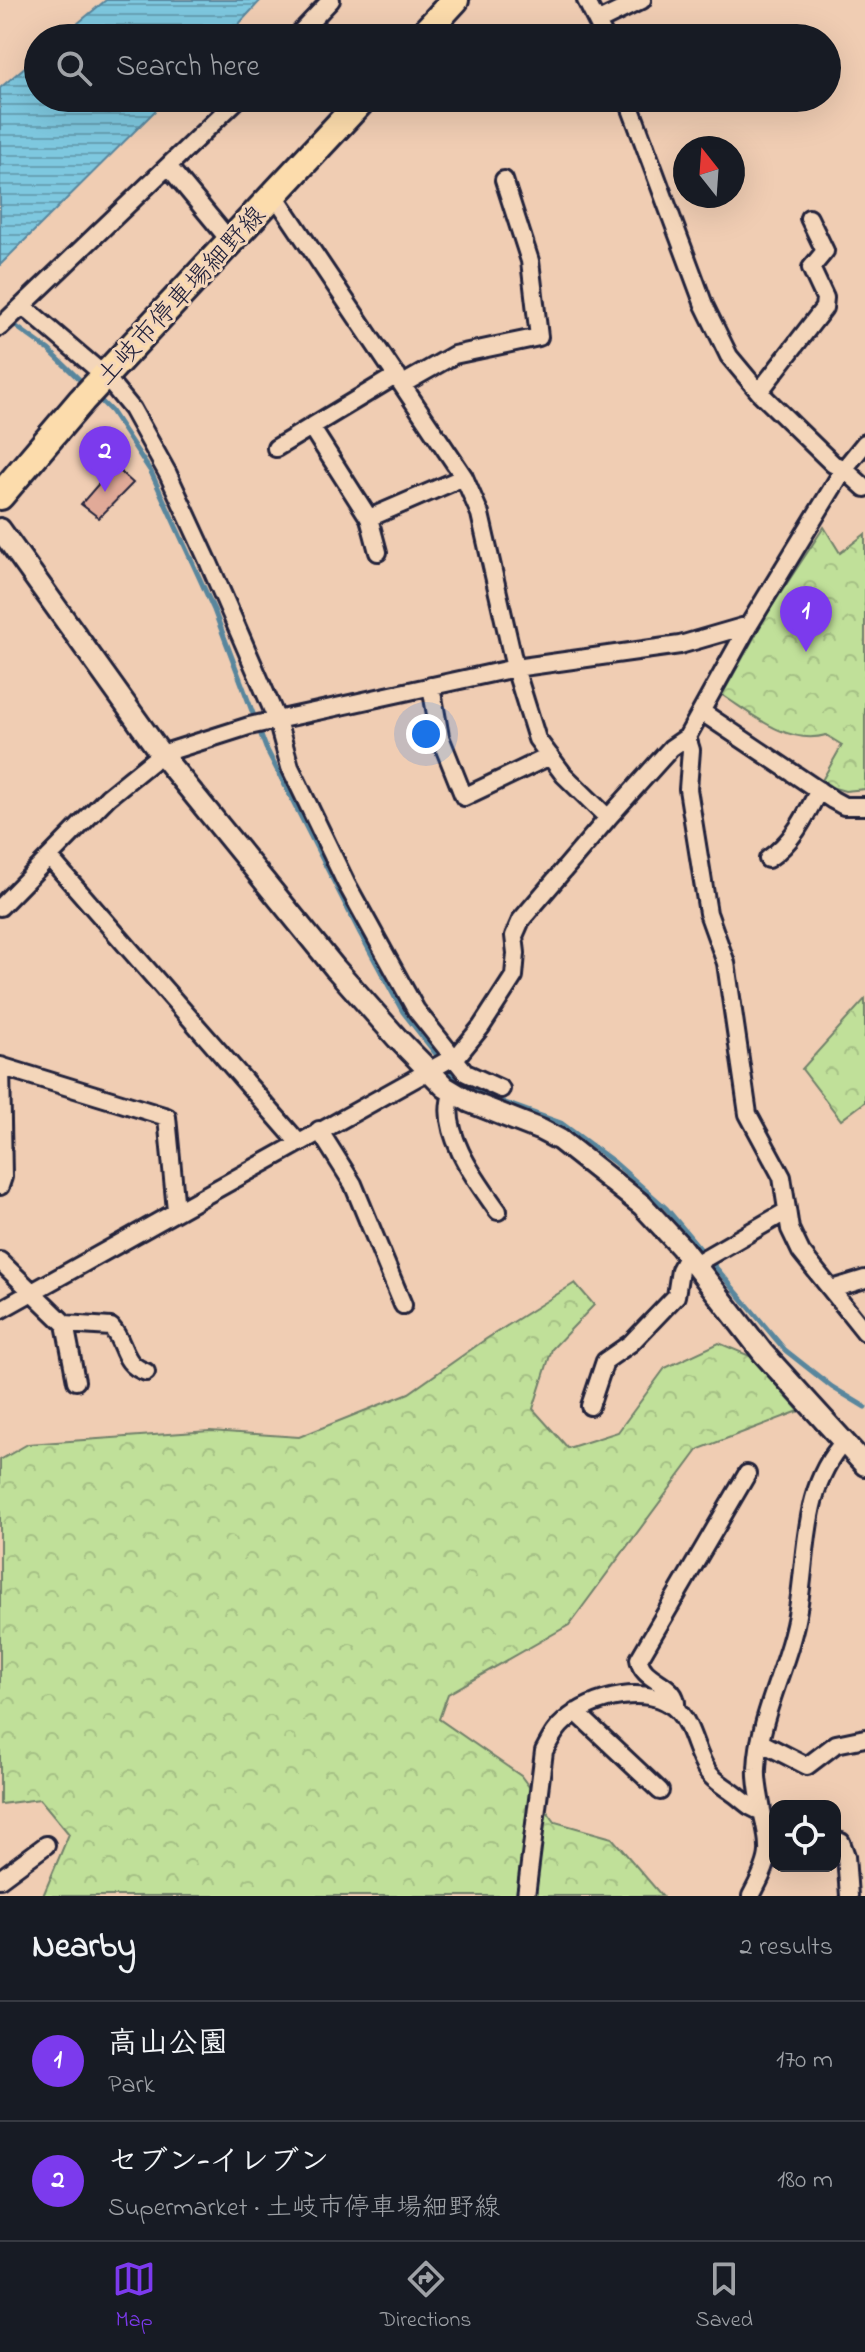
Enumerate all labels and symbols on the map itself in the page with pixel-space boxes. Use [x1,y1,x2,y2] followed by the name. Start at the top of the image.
[673,136,745,208] north arrow
[88,199,276,396] street label: 土岐市停車場細野線
[79,426,131,492] pin: 2
[780,586,832,652] pin: 1
[406,714,446,754] your location

